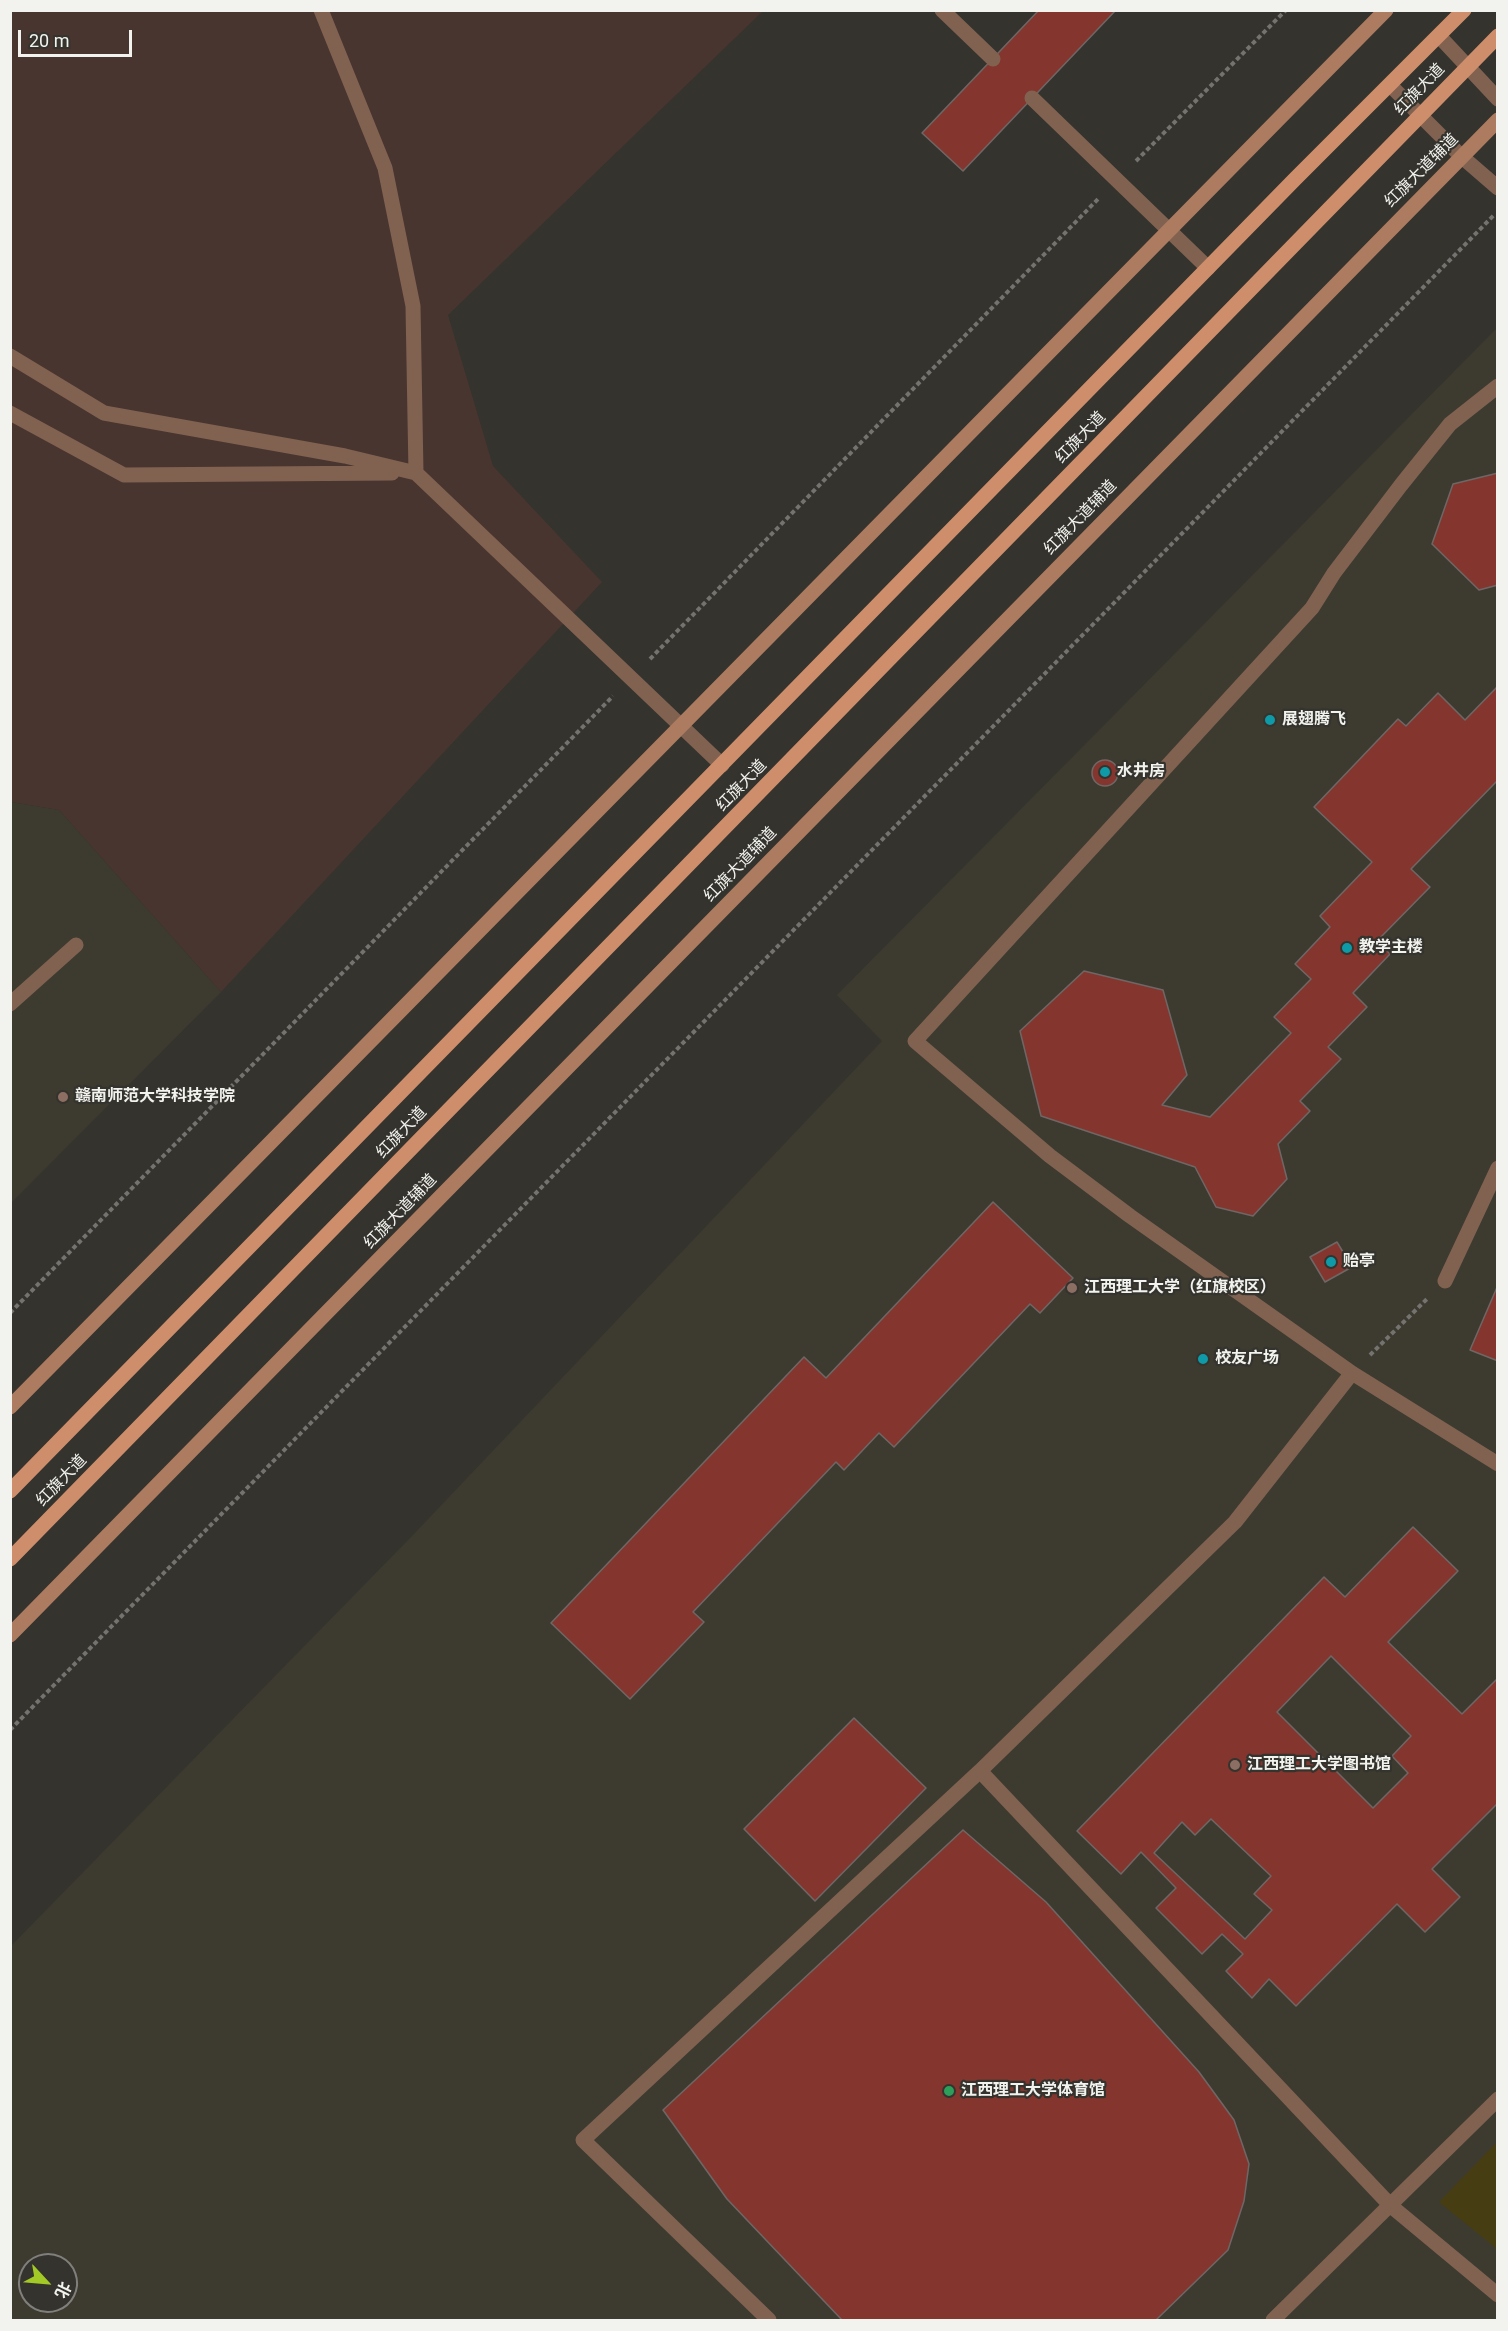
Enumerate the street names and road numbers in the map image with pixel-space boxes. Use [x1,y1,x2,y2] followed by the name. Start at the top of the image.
[1391,60,1449,120] street label: 红旗大道
[1381,130,1463,212] street label: 红旗大道辅道
[1052,408,1110,468] street label: 红旗大道
[1041,477,1121,559] street label: 红旗大道辅道
[713,756,771,816] street label: 红旗大道
[701,824,781,906] street label: 红旗大道辅道
[373,1103,431,1163] street label: 红旗大道
[361,1171,441,1253] street label: 红旗大道辅道
[33,1451,91,1511] street label: 红旗大道

